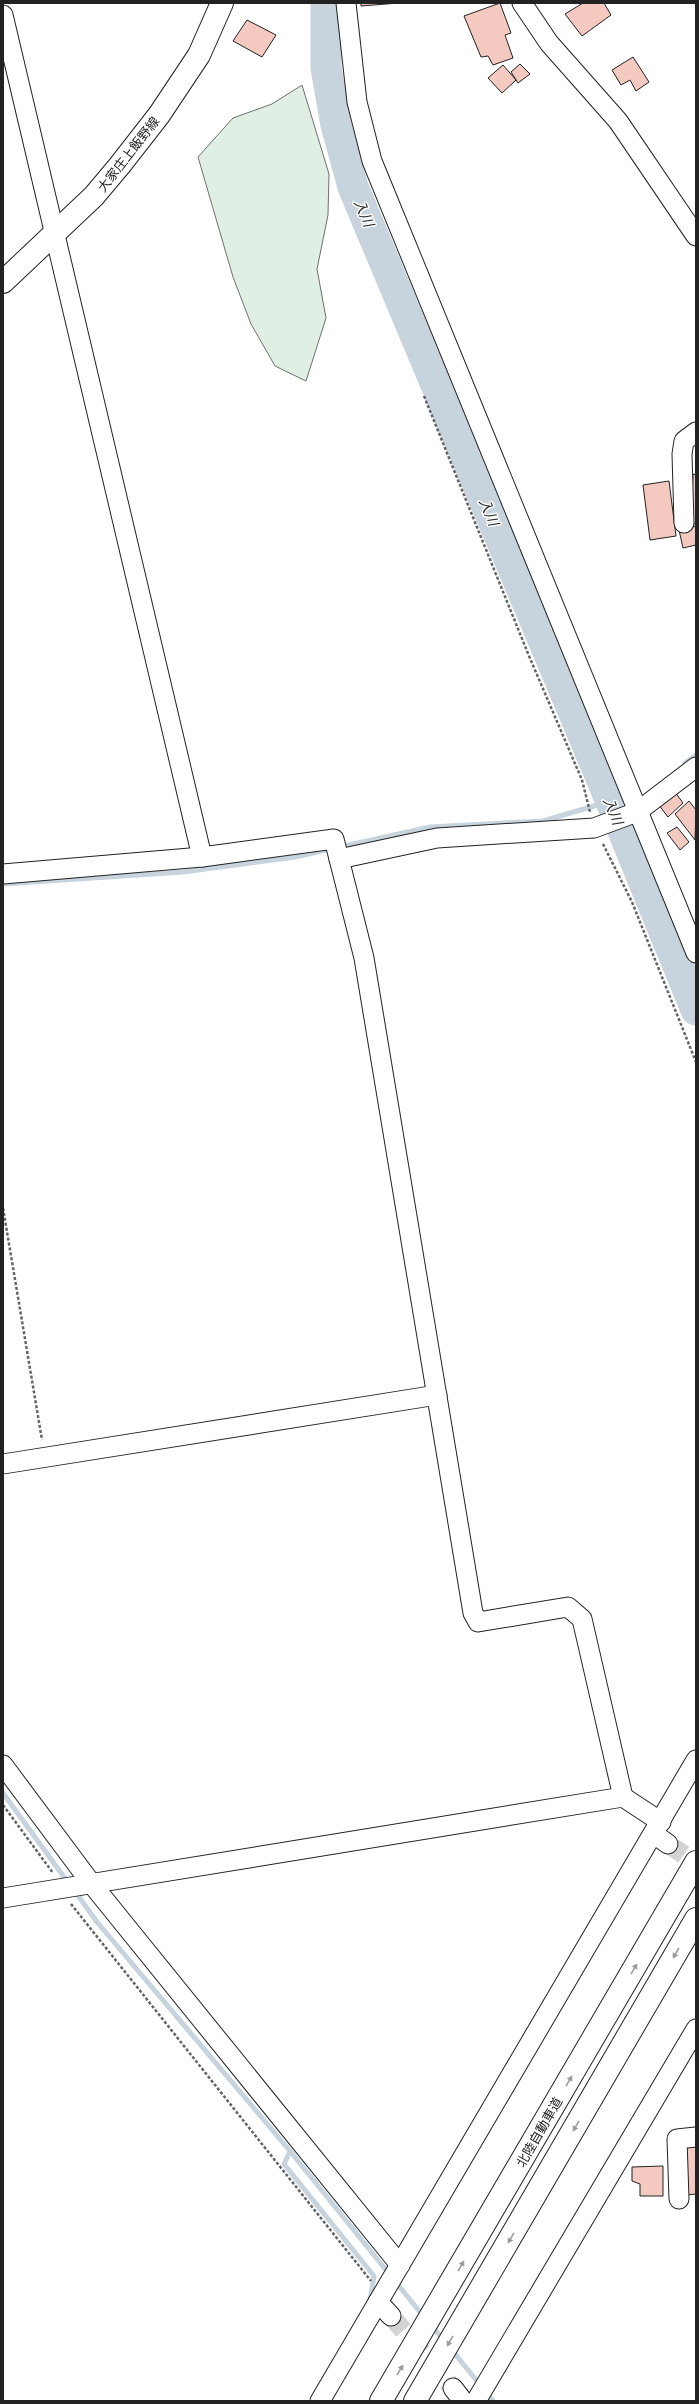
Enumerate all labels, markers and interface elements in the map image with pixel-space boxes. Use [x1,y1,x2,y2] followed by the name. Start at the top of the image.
[94,113,163,195] street label: 大家庄上飯野線
[350,197,379,231] water label: 入川
[475,496,504,530] water label: 入川
[599,795,628,829] water label: 入川
[673,1947,680,1959] one-way arrow
[631,1963,638,1975] one-way arrow
[565,2075,572,2087] one-way arrow
[513,2094,566,2170] street label: 北陸自動車道
[572,2120,579,2132] one-way arrow
[507,2232,514,2244] one-way arrow
[458,2260,465,2272] one-way arrow
[447,2335,454,2347] one-way arrow
[396,2365,404,2375] one-way arrow

